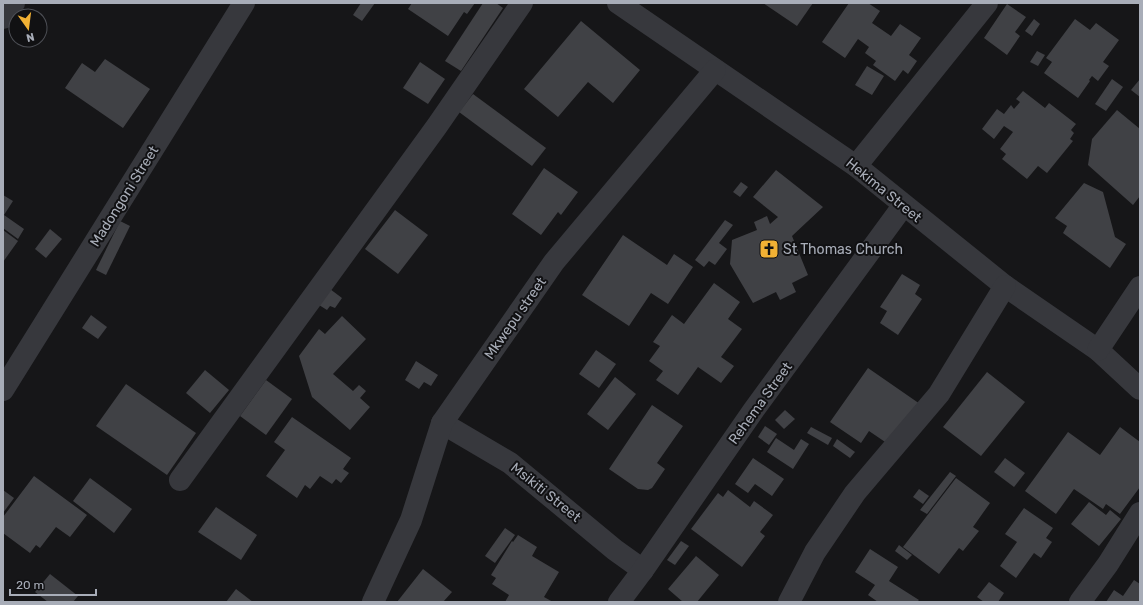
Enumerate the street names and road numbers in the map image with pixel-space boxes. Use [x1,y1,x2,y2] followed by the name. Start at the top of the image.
[87,142,163,250] street label: Madongoni Street
[842,155,925,226] street label: Hekima Street
[481,274,550,363] street label: Mkwepu street
[725,358,796,448] street label: Rehema Street
[507,459,584,526] street label: Msikiti Street

